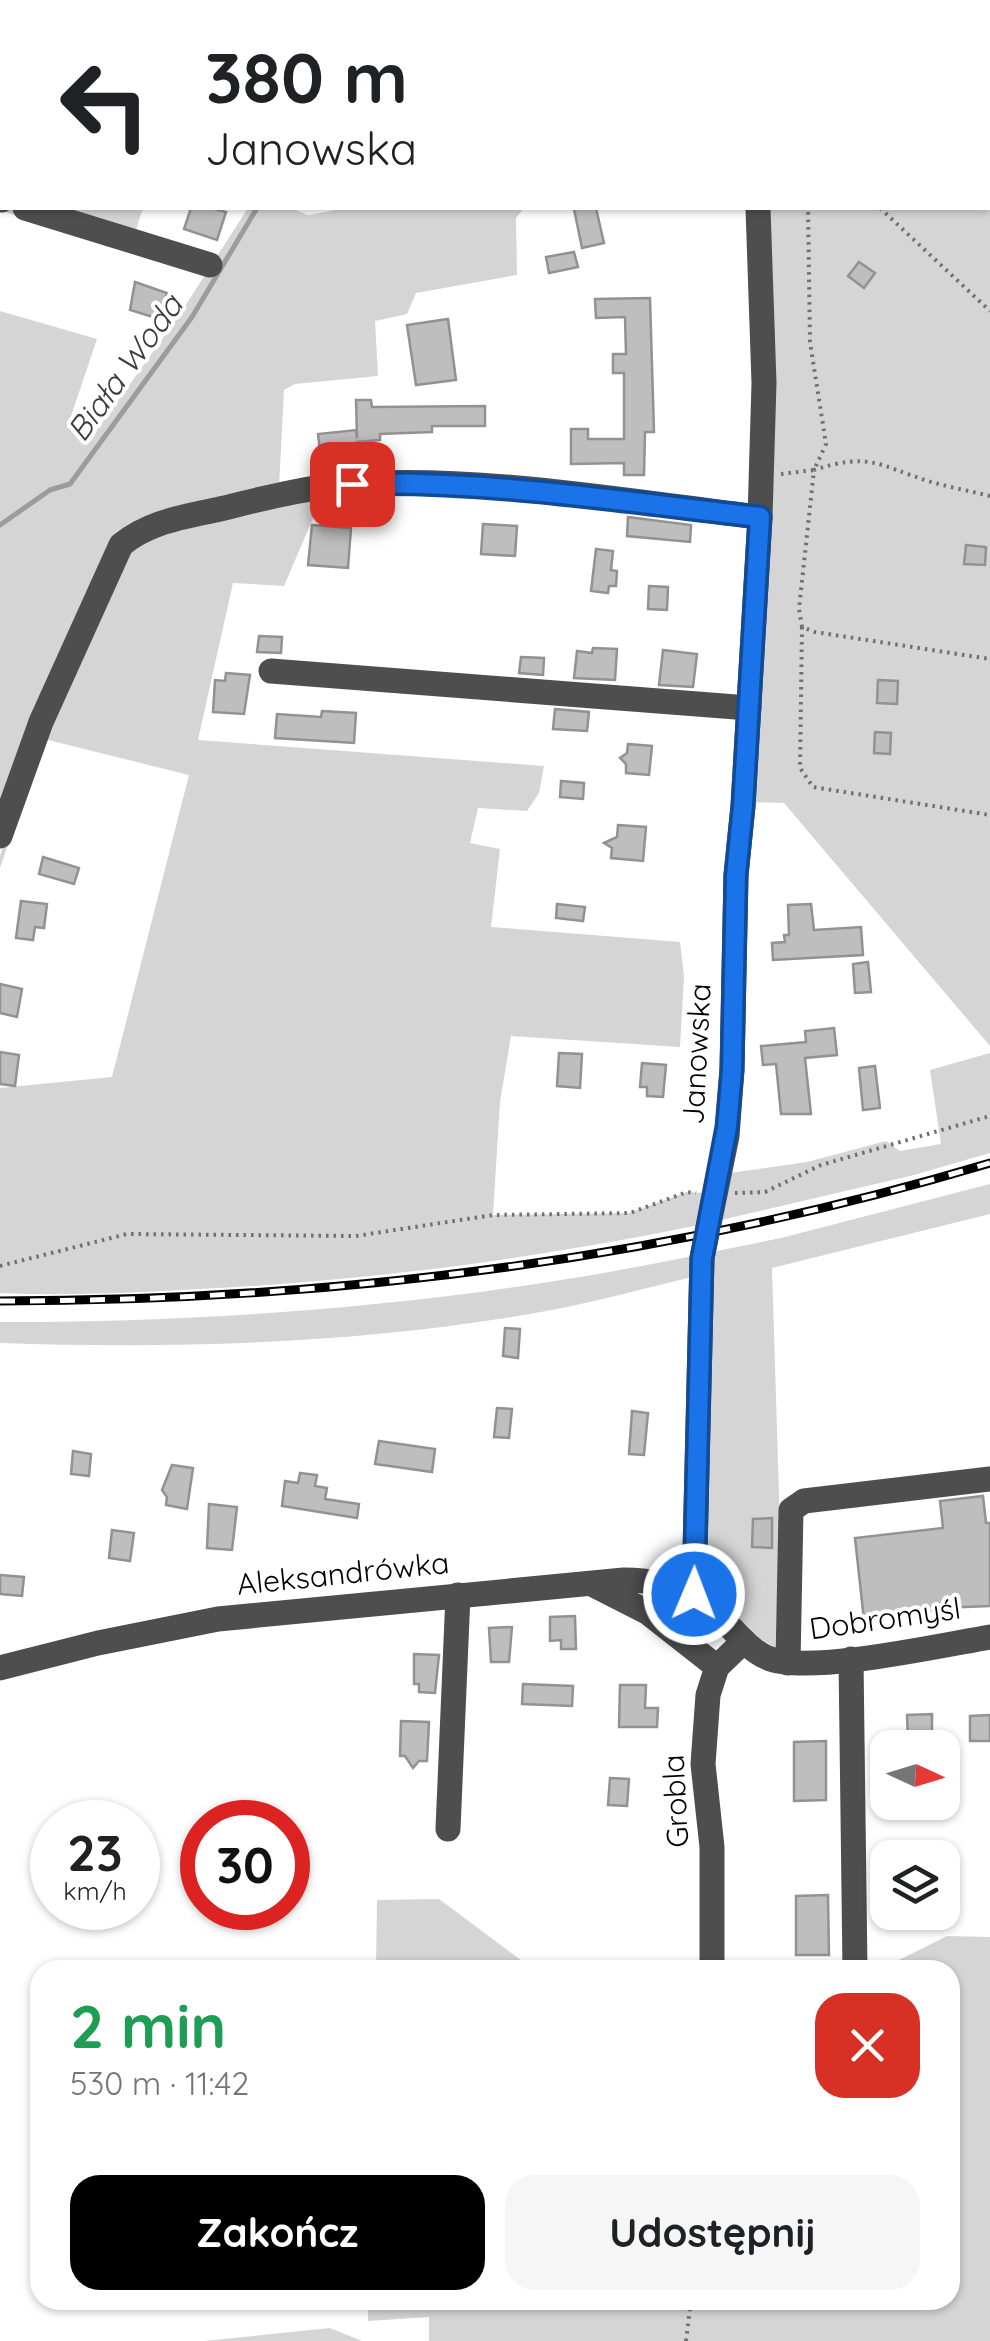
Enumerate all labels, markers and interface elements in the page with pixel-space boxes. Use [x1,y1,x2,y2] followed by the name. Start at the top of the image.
[205,33,408,121] text: 380 m
[40,40,170,170] icon: left
[205,120,417,176] text: Janowska
[58,285,192,448] water label: Biała Woda
[310,442,395,527] pin
[325,457,380,512] icon: arrive
[673,982,719,1126] street label: Janowska
[642,1542,746,1646] position arrow
[235,1543,451,1603] street label: Aleksandrówka
[807,1589,963,1647] street label: Dobromyśl
[870,1730,960,1820] north arrow
[870,1730,960,1930] map controls
[654,1754,696,1849] street label: Grobla
[180,1800,310,1930] speed limit sign: 30
[67,1821,123,1884] text: 23
[870,1840,960,1930] button: layers
[63,1875,127,1906] text: km/h
[70,1988,226,2063] text: 2 min
[815,1993,920,2098] button: close
[70,2063,249,2103] text: 530 m · 11:42
[70,2175,485,2290] button: Zakończ
[505,2175,920,2290] button: Udostępnij

